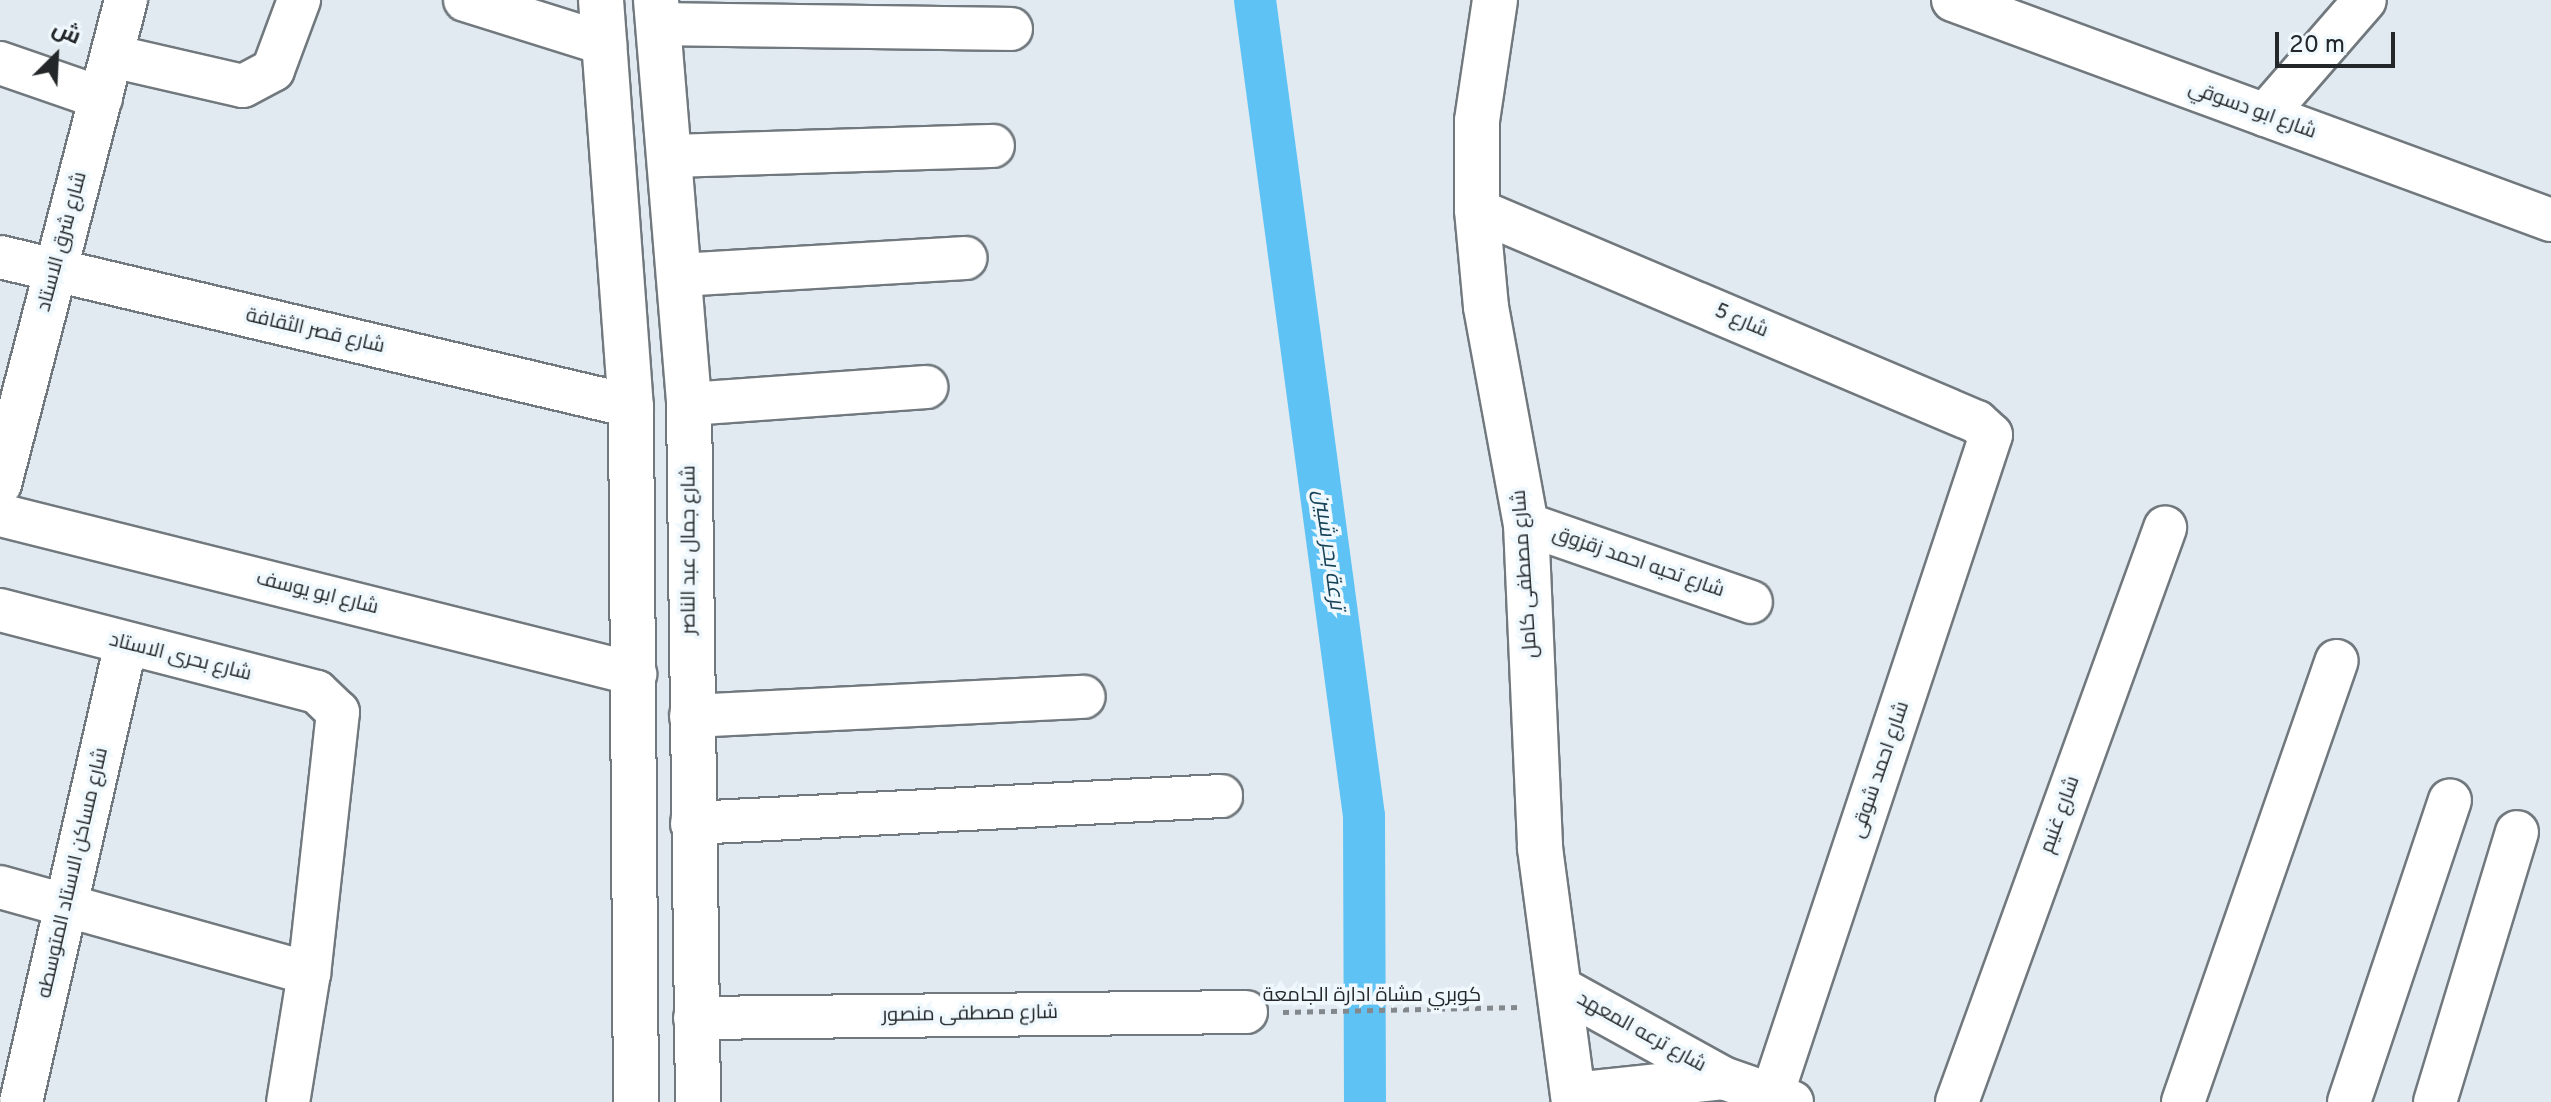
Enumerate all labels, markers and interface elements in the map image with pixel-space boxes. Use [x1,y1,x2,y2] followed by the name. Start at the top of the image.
[16,16,96,96] north arrow
[48,16,84,52] text: ش
[2279,16,2399,66] scale bar
[2289,31,2345,61] text: 20 m
[2185,77,2319,145] street label: شارع ابو دسوقي
[33,169,93,315] street label: شارع شرق الاستاد
[1711,300,1771,344] street label: شارع 5
[243,304,387,360] street label: شارع قصر الثقافة
[678,465,702,635] street label: شارع جمال عبد الناصر
[1307,489,1349,611] water label: ترعة بحر شبين
[1508,489,1544,659] street label: شارع مصطفى كامل
[1549,522,1727,604] street label: شارع تحيه احمد زقزوق
[253,567,381,621] street label: شارع ابو يوسف
[106,629,254,687] street label: شارع بحرى الاستاد
[1846,699,1916,841] street label: شارع احمد شوقى
[33,745,115,1001] street label: شارع مساكن الاستاد المتوسطه
[2036,773,2086,857] street label: شارع غنيم
[1263,984,1481,1008] street label: كوبري مشاة ادارة الجامعة
[1572,988,1710,1078] street label: شارع ترعه المعهد
[882,1001,1058,1029] street label: شارع مصطفى منصور

